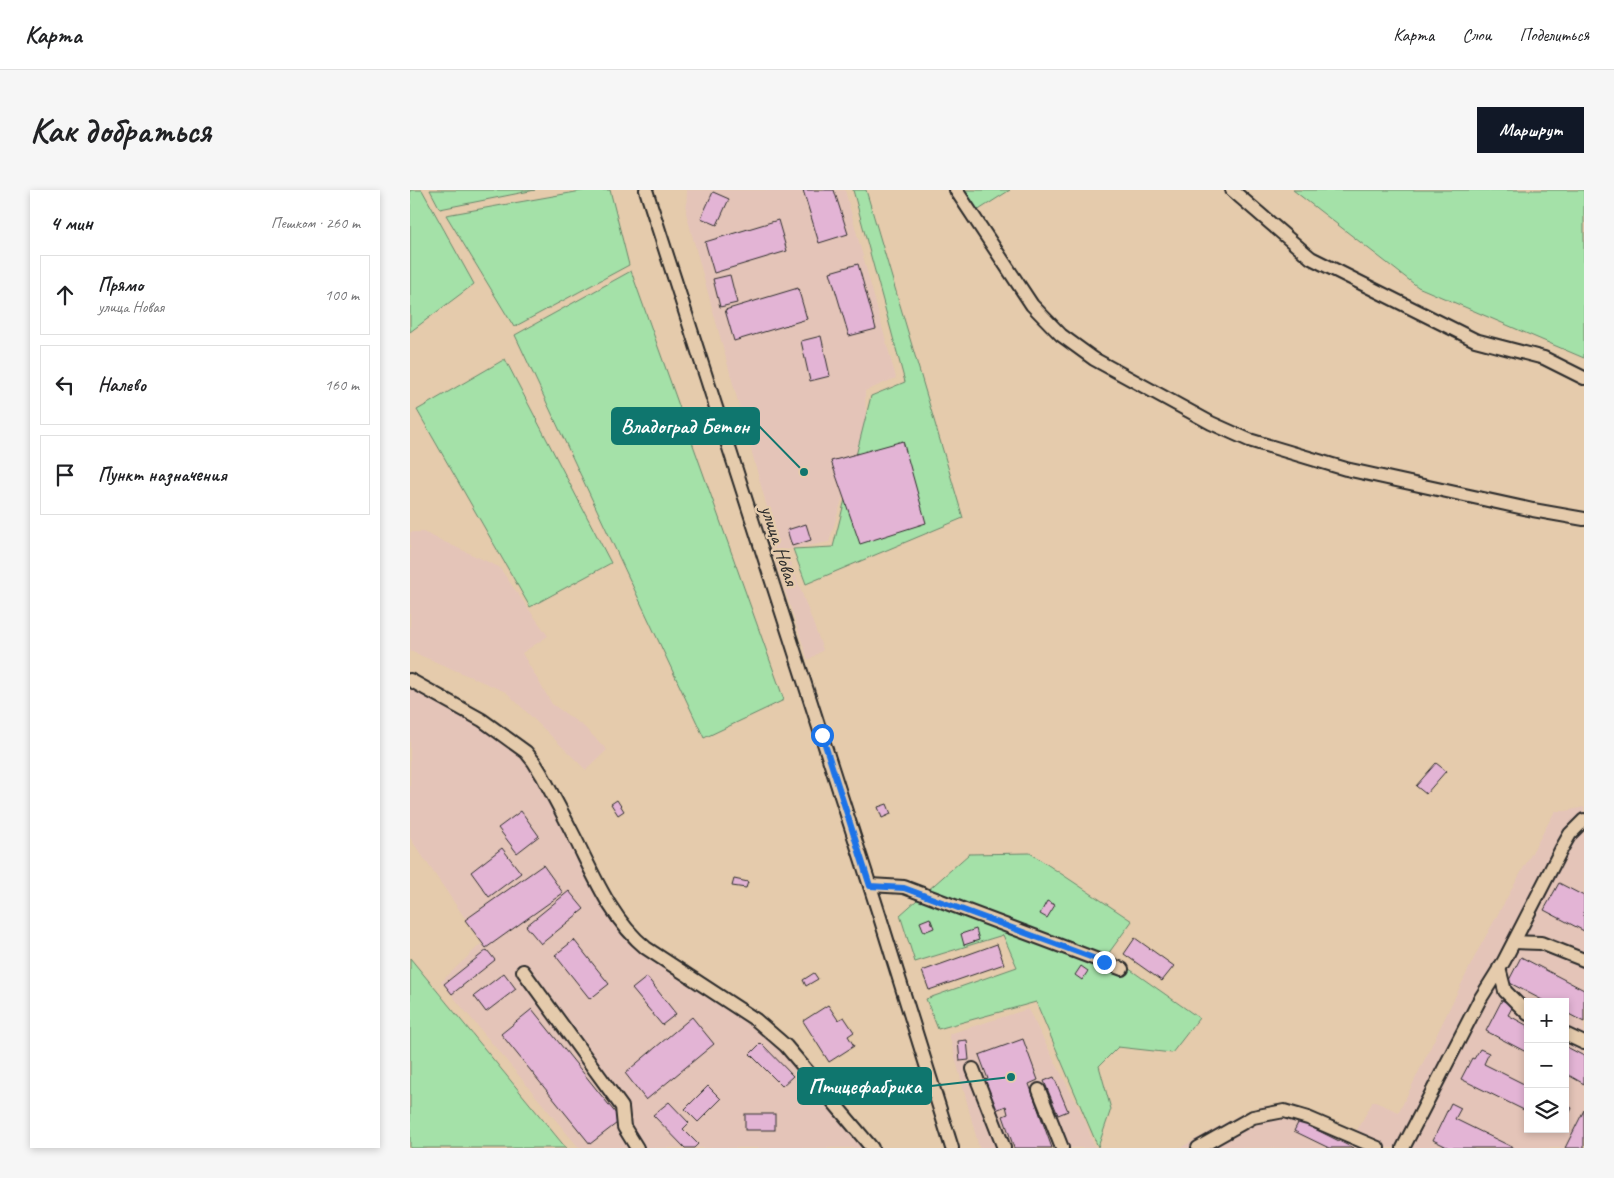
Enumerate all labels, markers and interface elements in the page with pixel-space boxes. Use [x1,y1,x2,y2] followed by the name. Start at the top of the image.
[25,20,82,50] text: Карта
[1393,24,1434,46] text: Карта
[1462,24,1491,46] text: Слои
[1519,24,1589,46] text: Поделиться
[1477,107,1584,153] button: Маршрут
[30,108,211,153] text: Как добраться
[50,210,93,236] text: 4 мин
[271,213,360,233] text: Пешком · 260 m
[98,273,143,297] text: Прямо
[51,281,79,309] icon: ahead
[325,285,359,305] text: 100 m
[98,297,164,317] text: улица Новая
[51,371,79,399] icon: left
[98,373,146,397] text: Налево
[325,375,359,395] text: 160 m
[612,408,759,444] callout: Владоград Бетон
[621,413,751,439] text: Владоград Бетон
[51,461,79,489] icon: arrive
[98,463,227,487] text: Пункт назначения
[755,501,805,590] street label: улица Новая
[811,724,834,747] route start
[1093,951,1116,974] route end
[1524,998,1569,1133] map controls
[1524,998,1569,1043] button: +
[1524,1043,1569,1088] button: −
[798,1068,931,1104] callout: Птицефабрика
[809,1073,923,1099] text: Птицефабрика
[1524,1088,1569,1133] button: layers

